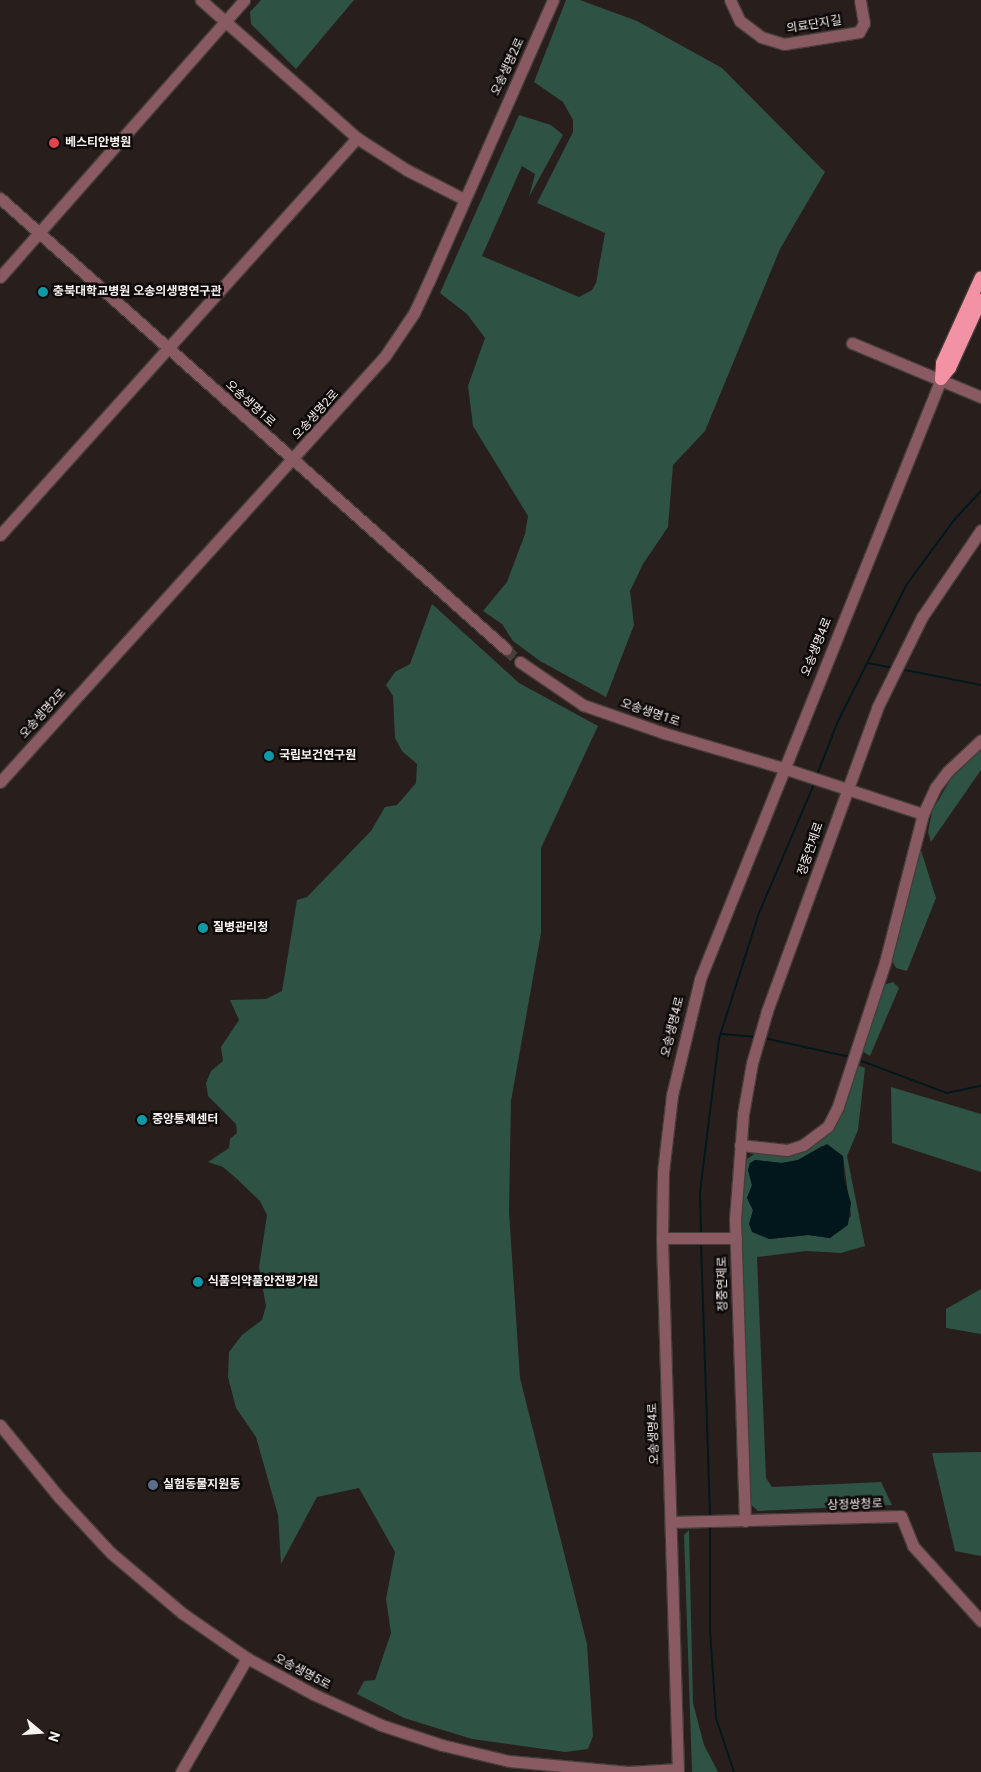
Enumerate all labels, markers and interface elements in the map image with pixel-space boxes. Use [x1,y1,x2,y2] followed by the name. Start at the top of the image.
[786,14,842,36] street label: 의료단지길
[488,36,528,98] street label: 오송생명2로
[47,136,61,150] marker: 베스티안병원
[65,136,131,150] place label: 베스티안병원
[53,285,222,299] place label: 충북대학교병원 오송의생명연구관
[37,286,49,298] marker: 충북대학교병원 오송의생명연구관
[222,378,278,430] street label: 오송생명1로
[290,387,342,443] street label: 오송생명2로
[799,616,835,678] street label: 오송생명4로
[17,686,69,742] street label: 오송생명2로
[618,696,682,730] street label: 오송생명1로
[279,749,356,763] place label: 국립보건연구원
[263,750,275,762] marker: 국립보건연구원
[795,821,827,877] street label: 정중연제로
[213,921,268,935] place label: 질병관리청
[197,922,209,934] marker: 질병관리청
[659,995,687,1059] street label: 오송생명4로
[152,1113,218,1127] place label: 중앙통제센터
[136,1114,148,1126] marker: 중앙통제센터
[715,1256,731,1312] street label: 정중연제로
[208,1275,318,1289] place label: 식품의약품안전평가원
[192,1276,204,1288] marker: 식품의약품안전평가원
[646,1403,662,1465] street label: 오송생명4로
[163,1478,240,1492] place label: 실험동물지원동
[147,1479,159,1491] marker: 실험동물지원동
[827,1497,883,1513] street label: 상정쌍청로
[271,1651,333,1693] street label: 오송생명5로
[15,1707,65,1757] north arrow
[45,1729,63,1744] text: N

